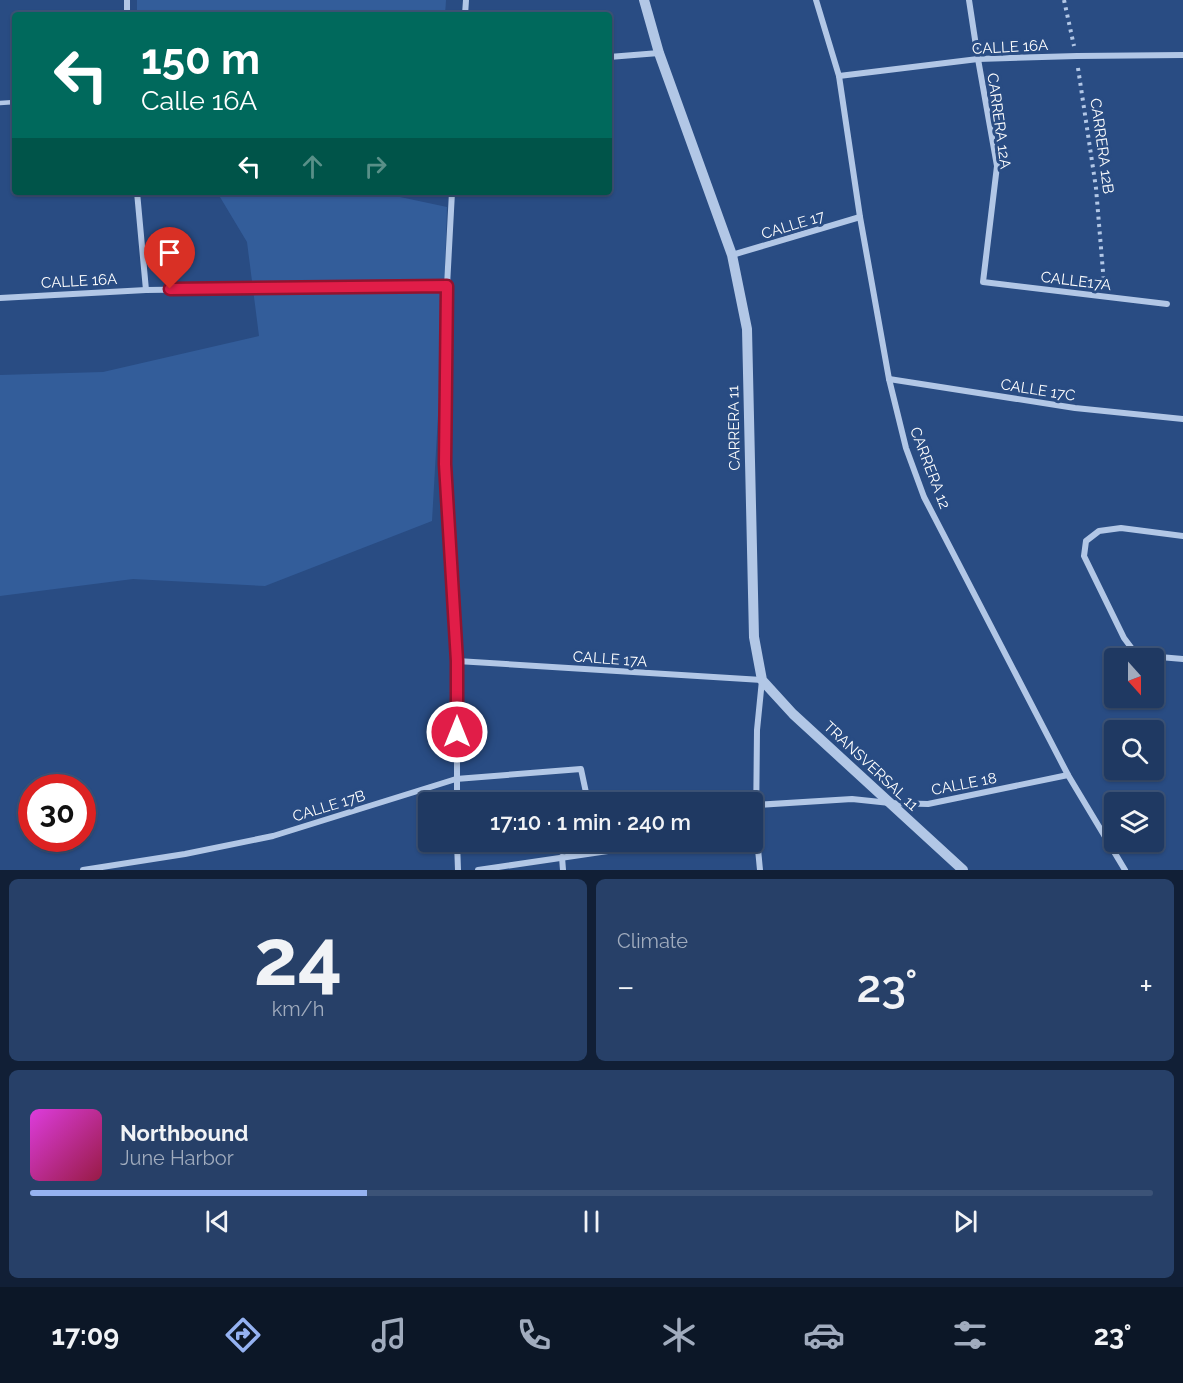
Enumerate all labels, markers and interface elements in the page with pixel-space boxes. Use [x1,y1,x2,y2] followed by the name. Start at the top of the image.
[141,35,260,84] text: 150 m
[42,36,120,114] icon: left
[972,36,1048,58] street label: CALLE 16A
[983,72,1015,170] street label: CARRERA 12A
[141,85,257,116] text: Calle 16A
[1086,97,1118,195] street label: CARRERA 12B
[233,150,266,183] icon: left
[296,150,329,183] icon: ahead
[359,150,392,183] icon: right
[759,207,827,243] street label: CALLE 17
[144,227,195,289] pin
[153,236,186,269] icon: arrive
[1040,268,1112,294] street label: CALLE17A
[41,270,117,292] street label: CALLE 16A
[999,375,1077,405] street label: CALLE 17C
[724,385,744,471] street label: CARRERA 11
[906,424,954,512] street label: CARRERA 12
[572,647,648,671] street label: CALLE 17A
[1104,648,1164,708] north arrow
[1104,648,1164,852] map controls
[425,700,489,764] position arrow
[820,718,922,815] street label: TRANSVERSAL 11
[1104,720,1164,780] button: search
[930,769,998,799] street label: CALLE 18
[18,774,96,852] speed limit sign: 30
[290,786,368,826] street label: CALLE 17B
[1104,792,1164,852] button: layers
[490,809,691,835] text: 17:10 · 1 min · 240 m
[254,912,342,1003] text: 24
[617,929,688,953] text: Climate
[857,960,918,1013] text: 23°
[617,967,635,1006] text: −
[1139,967,1153,1006] text: +
[272,997,324,1021] text: km/h
[120,1120,249,1146] text: Northbound
[120,1146,234,1170] text: June Harbor
[201,1205,234,1238] icon: previous
[575,1205,608,1238] icon: pause
[949,1205,982,1238] icon: next
[222,1314,264,1356] icon: directions
[368,1314,410,1356] icon: music
[513,1314,555,1356] icon: phone
[658,1314,700,1356] icon: climate
[803,1314,845,1356] icon: car
[949,1314,991,1356] icon: filters
[52,1320,119,1351] text: 17:09
[1094,1320,1131,1351] text: 23°

